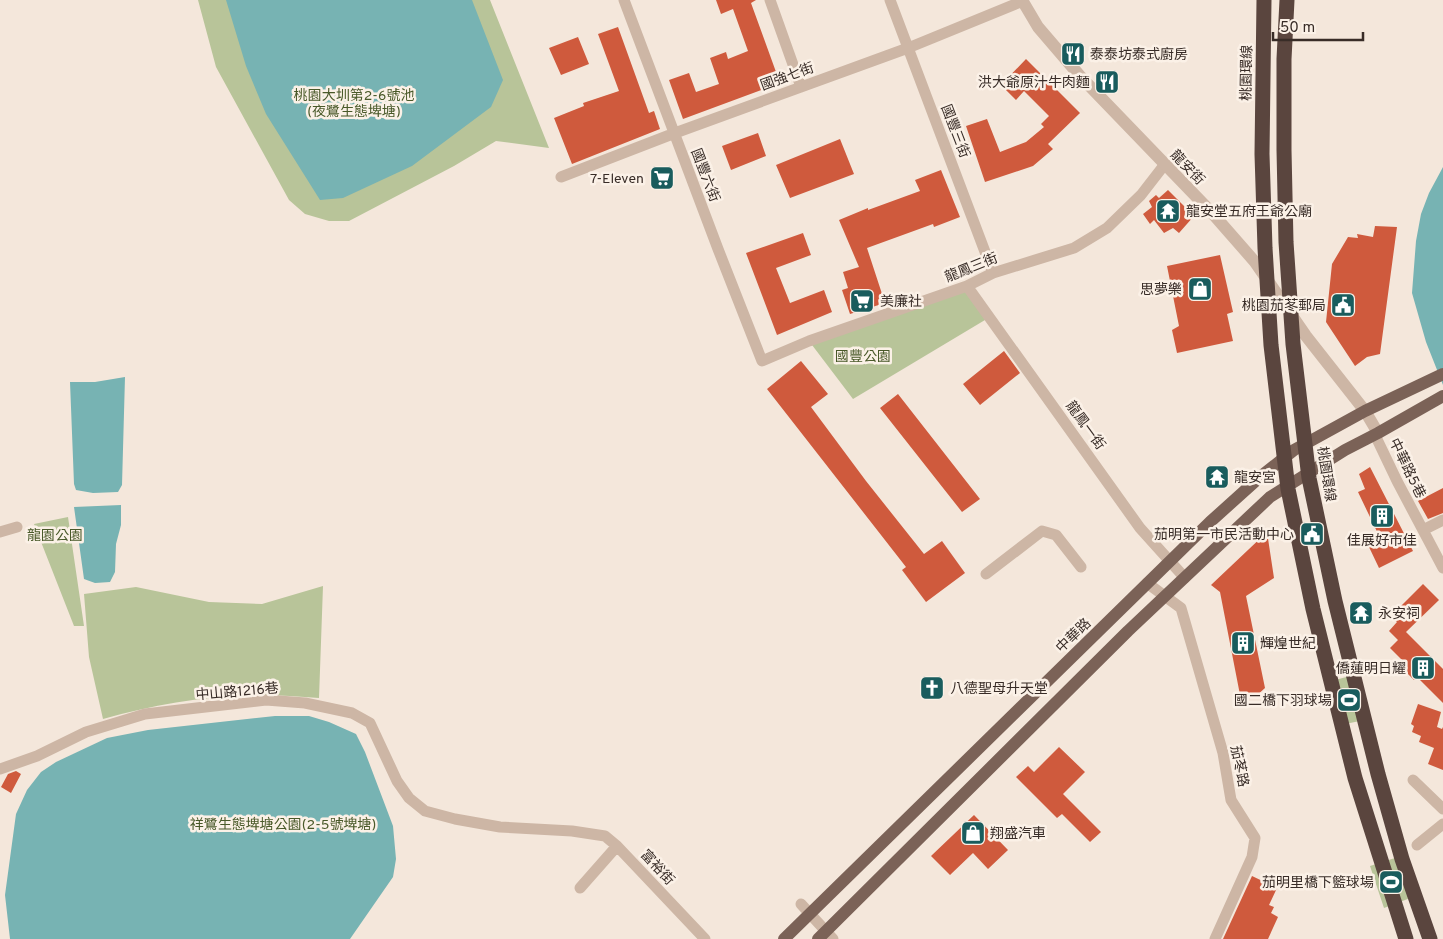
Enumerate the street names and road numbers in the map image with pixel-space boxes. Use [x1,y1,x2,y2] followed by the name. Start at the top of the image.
[1239,45,1256,101] street label: 桃園環線
[758,60,817,95] street label: 國強七街
[937,102,973,161] street label: 國豐三街
[687,146,723,205] street label: 國豐六街
[1166,146,1208,189] street label: 龍安街
[942,249,1001,287] street label: 龍鳳三街
[1061,398,1109,454] street label: 龍鳳一街
[1385,436,1428,501] street label: 中華路5巷
[1313,445,1338,503] street label: 桃園環線
[1053,615,1095,657] street label: 中華路
[195,680,279,705] street label: 中山路1216巷
[1226,744,1251,789] street label: 茄苳路
[636,847,677,889] street label: 富裕街

